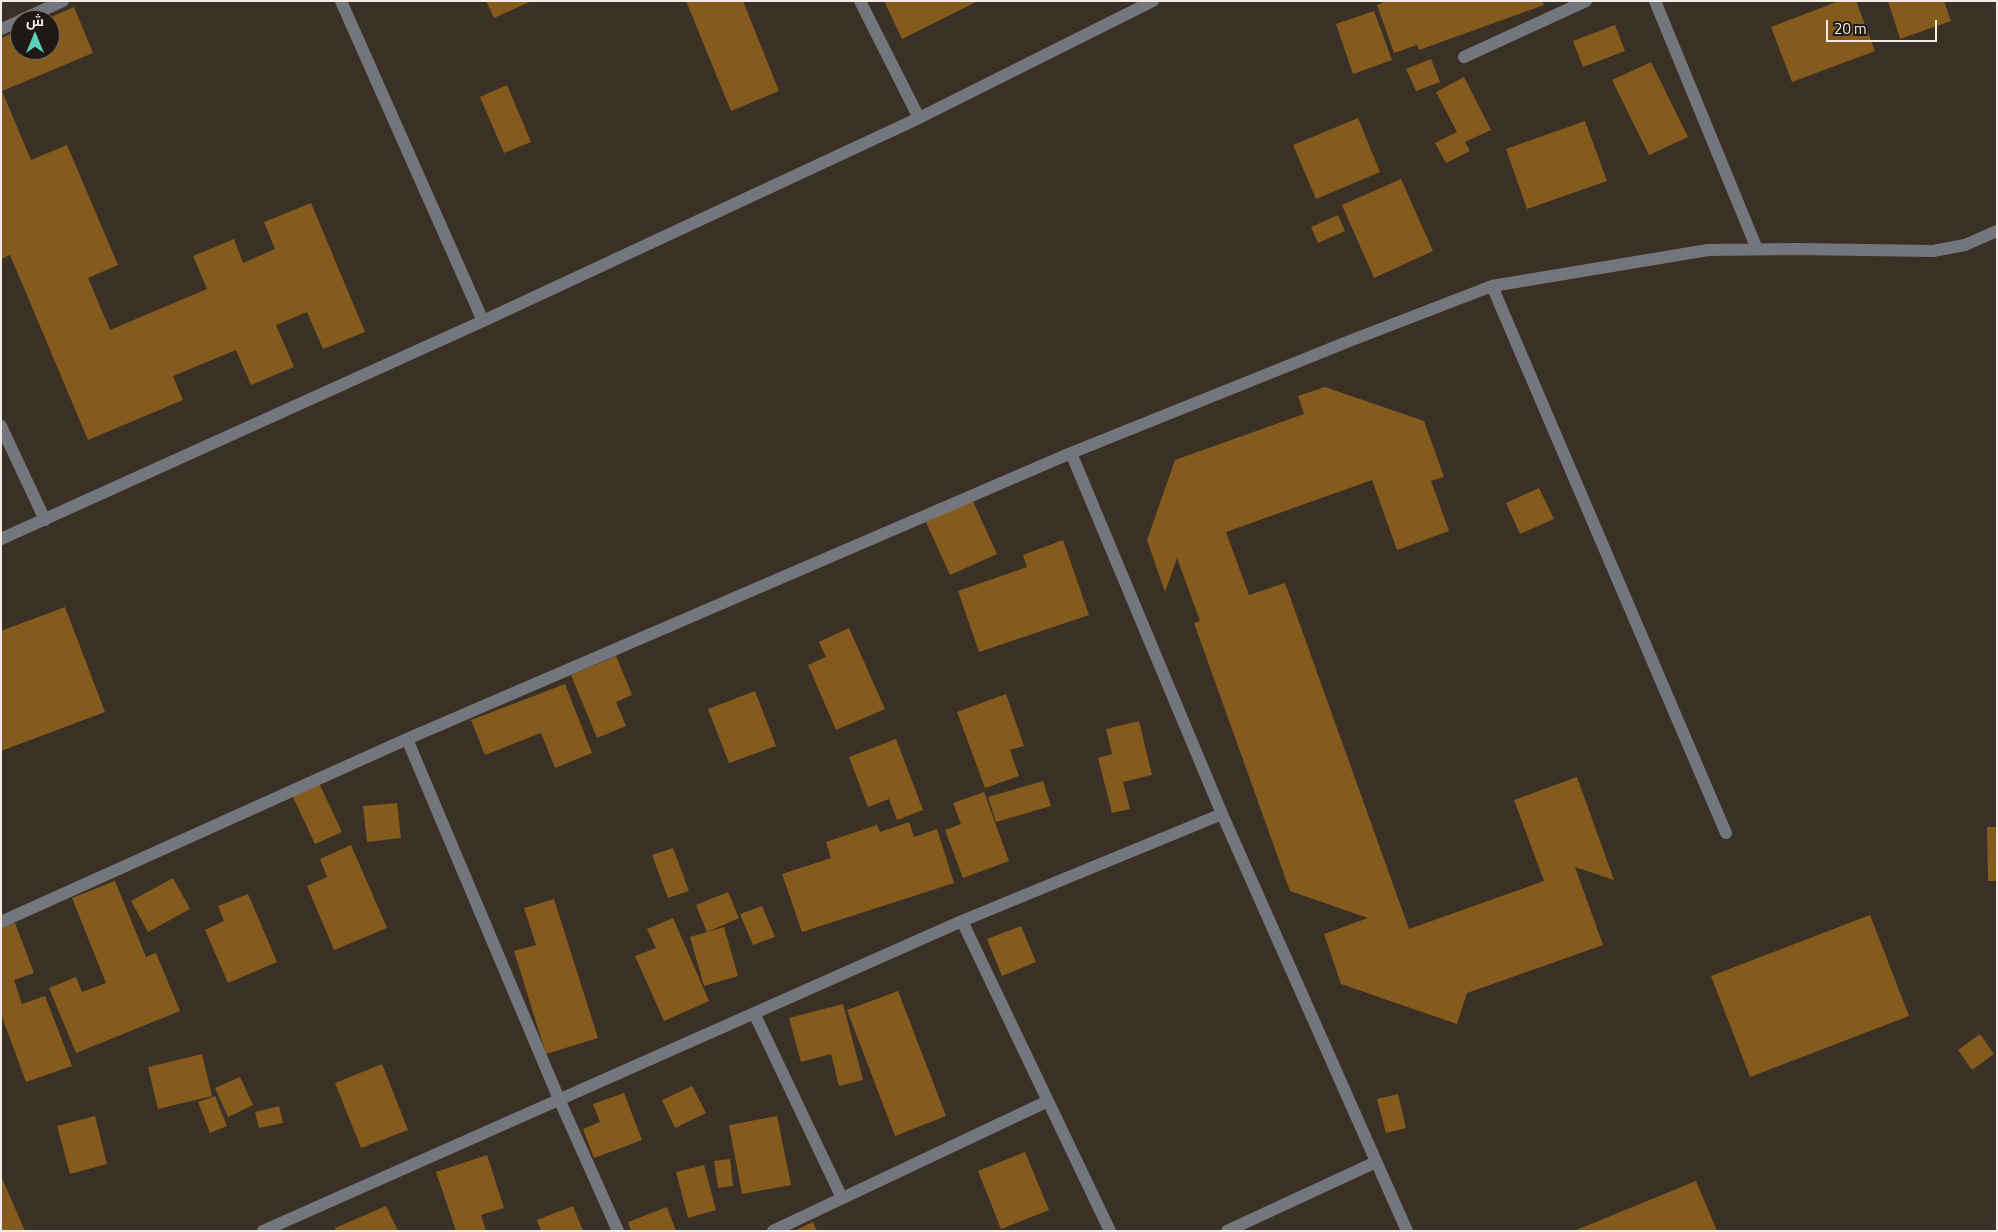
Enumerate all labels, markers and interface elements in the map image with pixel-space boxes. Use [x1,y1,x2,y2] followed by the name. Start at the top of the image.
[10,10,60,60] north arrow
[26,10,44,31] text: ش
[1828,10,1939,42] scale bar
[1834,17,1867,40] text: 20 m

